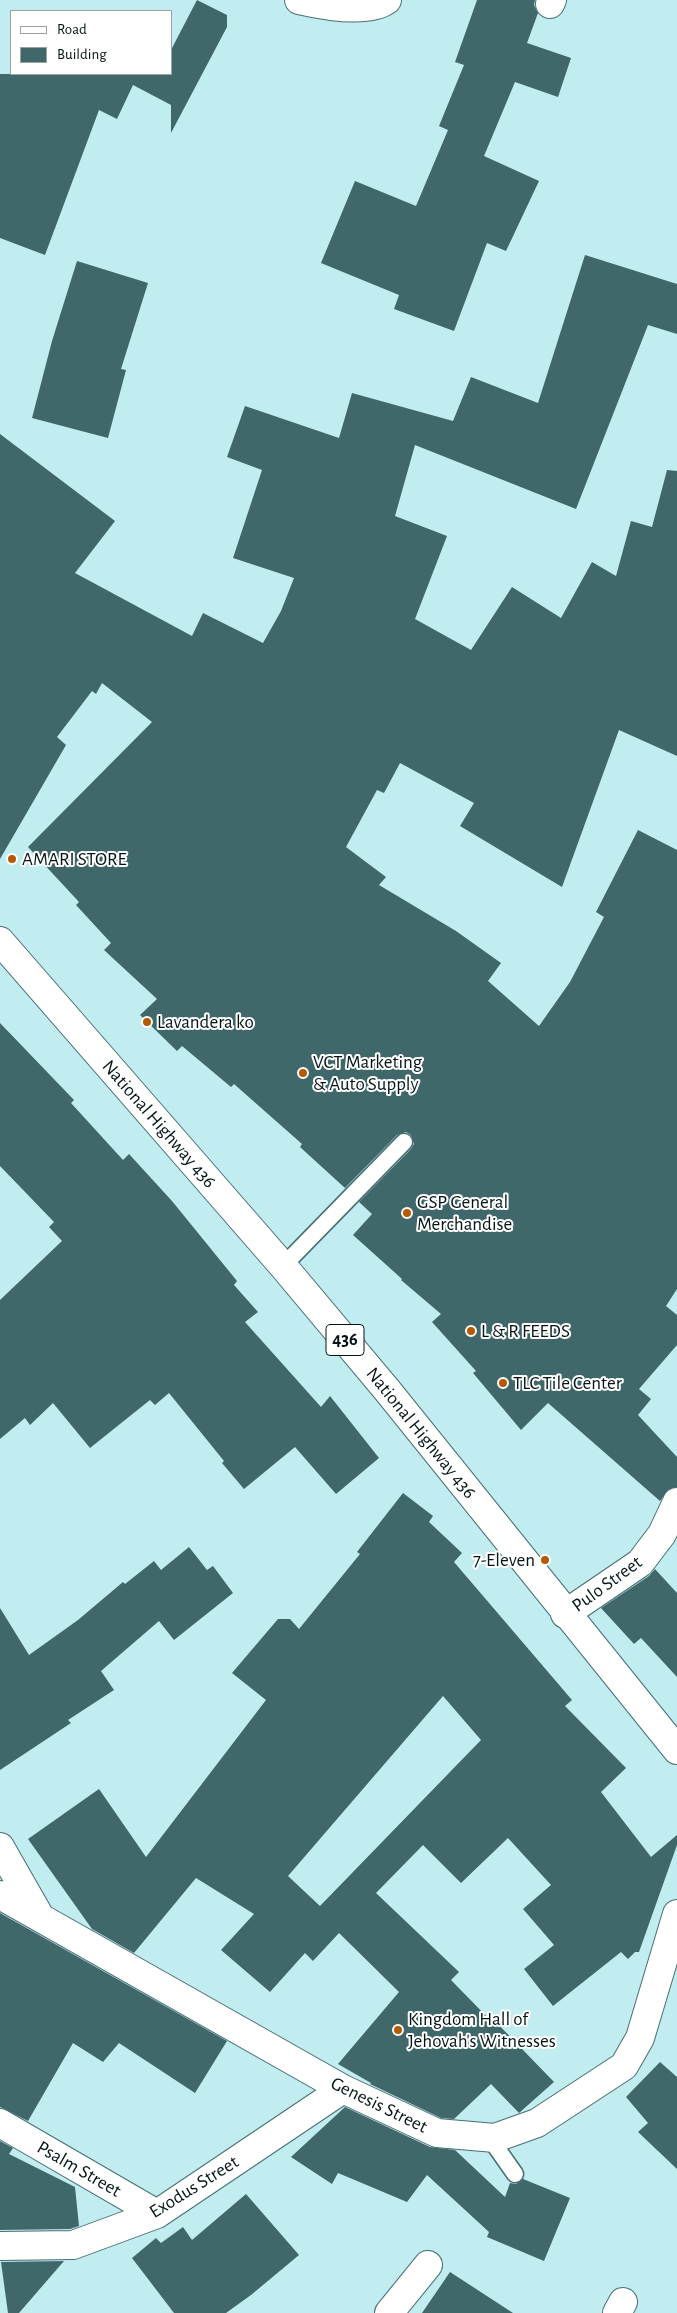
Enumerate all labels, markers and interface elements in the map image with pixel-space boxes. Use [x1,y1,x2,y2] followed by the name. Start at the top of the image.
[10,10,172,75] legend
[57,22,87,37] text: Road
[57,47,107,62] text: Building
[22,848,127,870] place label: AMARI STORE
[6,853,18,865] marker: AMARI STORE
[157,1011,254,1033] place label: Lavandera ko
[141,1016,153,1028] marker: Lavandera ko
[313,1051,422,1095] place label: VCT Marketing & Auto Supply
[97,1055,221,1193] street label: National Highway 436
[297,1067,309,1079] marker: VCT Marketing & Auto Supply
[417,1191,512,1235] place label: GSP General Merchandise
[401,1207,413,1219] marker: GSP General Merchandise
[481,1320,570,1342] place label: L & R FEEDS
[326,1324,364,1356] road number: 436
[465,1325,477,1337] marker: L & R FEEDS
[361,1363,481,1503] street label: National Highway 436
[513,1372,622,1394] place label: TLC Tile Center
[497,1377,509,1389] marker: TLC Tile Center
[473,1549,535,1571] place label: 7-Eleven
[567,1551,647,1617] street label: Pulo Street
[539,1554,551,1566] marker: 7-Eleven
[408,2008,556,2052] place label: Kingdom Hall of Jehovah's Witnesses
[392,2024,404,2036] marker: Kingdom Hall of Jehovah's Witnesses
[327,2072,431,2138] street label: Genesis Street
[33,2136,125,2202] street label: Psalm Street
[145,2151,243,2223] street label: Exodus Street

